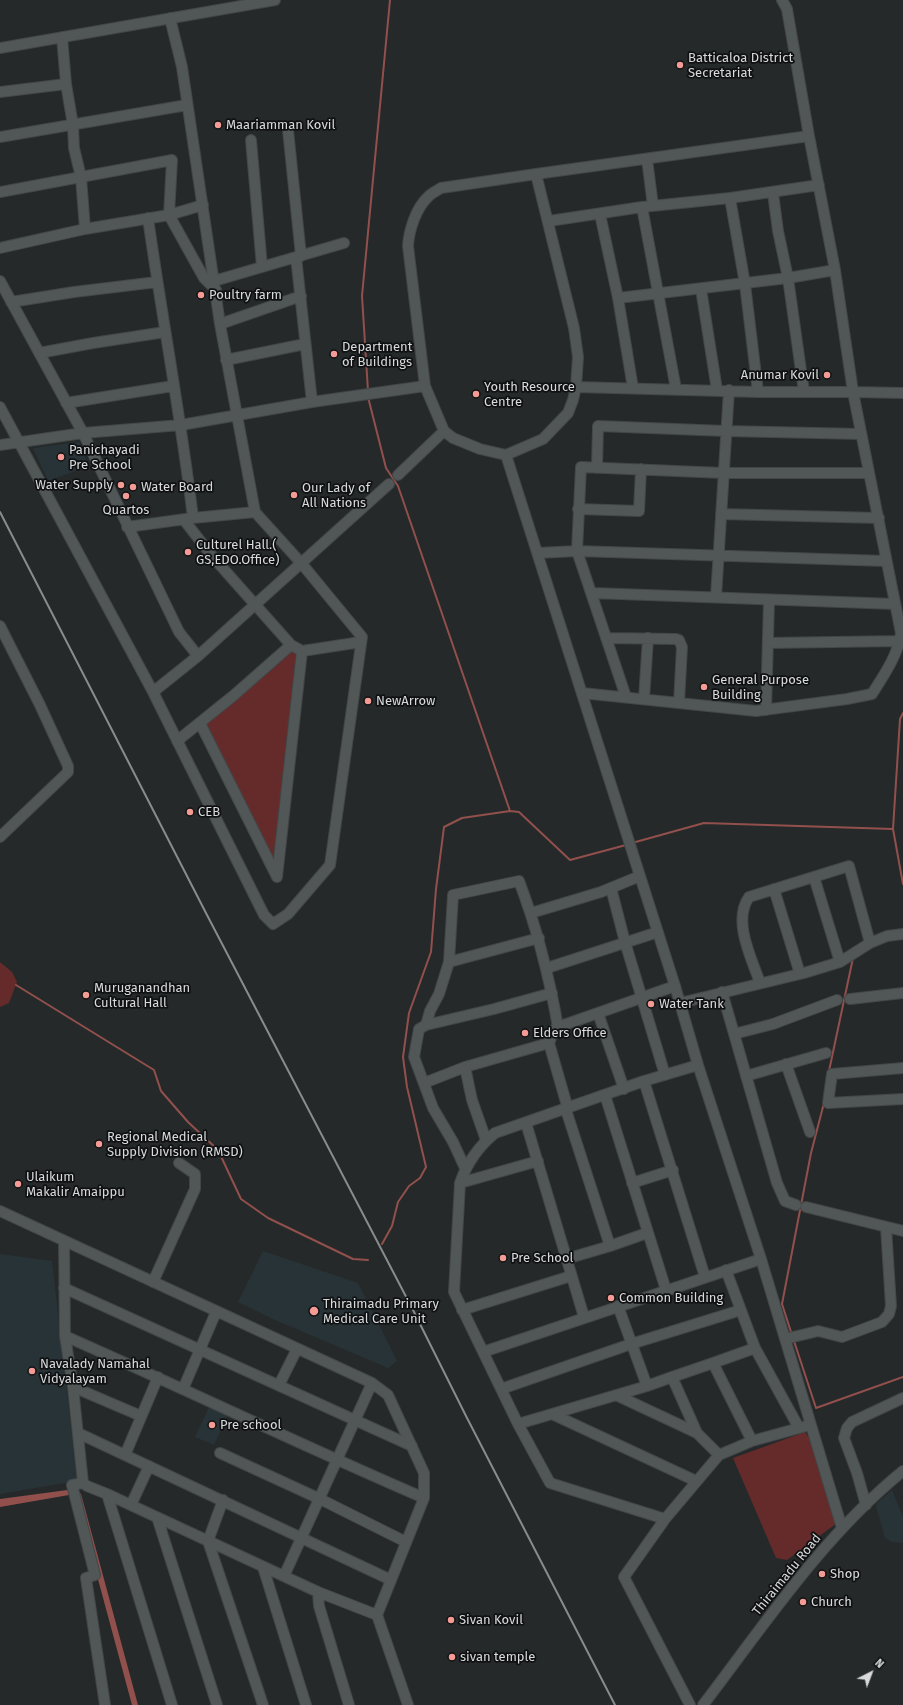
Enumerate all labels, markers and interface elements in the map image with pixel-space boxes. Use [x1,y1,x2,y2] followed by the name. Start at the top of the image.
[688,50,793,81] place label: Batticaloa District Secretariat
[675,60,685,70] marker: Batticaloa District Secretariat
[226,117,335,133] place label: Maariamman Kovil
[213,120,223,130] marker: Maariamman Kovil
[209,287,282,303] place label: Poultry farm
[196,290,206,300] marker: Poultry farm
[342,339,412,370] place label: Department of Buildings
[329,349,339,359] marker: Department of Buildings
[741,367,819,383] place label: Anumar Kovil
[822,370,832,380] marker: Anumar Kovil
[484,379,575,410] place label: Youth Resource Centre
[471,389,481,399] marker: Youth Resource Centre
[69,442,140,473] place label: Panichayadi Pre School
[56,452,66,462] marker: Panichayadi Pre School
[35,477,113,493] place label: Water Supply
[141,479,213,495] place label: Water Board
[116,480,126,490] marker: Water Supply
[302,480,370,511] place label: Our Lady of All Nations
[128,482,138,492] marker: Water Board
[289,490,299,500] marker: Our Lady of All Nations
[121,491,131,501] marker: Quartos
[103,502,149,518] place label: Quartos
[196,537,279,568] place label: Culturel Hall.( GS,EDO.Office)
[183,547,193,557] marker: Culturel Hall.( GS,EDO.Office)
[712,672,809,703] place label: General Purpose Building
[699,682,709,692] marker: General Purpose Building
[376,693,435,709] place label: NewArrow
[363,696,373,706] marker: NewArrow
[198,804,220,820] place label: CEB
[185,807,195,817] marker: CEB
[94,980,190,1011] place label: Muruganandhan Cultural Hall
[81,990,91,1000] marker: Muruganandhan Cultural Hall
[659,996,724,1012] place label: Water Tank
[646,999,656,1009] marker: Water Tank
[533,1025,607,1041] place label: Elders Office
[520,1028,530,1038] marker: Elders Office
[107,1129,243,1160] place label: Regional Medical Supply Division (RMSD)
[94,1139,104,1149] marker: Regional Medical Supply Division (RMSD)
[26,1169,125,1200] place label: Ulaikum Makalir Amaippu
[13,1179,23,1189] marker: Ulaikum Makalir Amaippu
[511,1250,573,1266] place label: Pre School
[498,1253,508,1263] marker: Pre School
[619,1290,723,1306] place label: Common Building
[606,1293,616,1303] marker: Common Building
[323,1296,439,1327] place label: Thiraimadu Primary Medical Care Unit
[308,1305,320,1317] marker: Thiraimadu Primary Medical Care Unit
[40,1356,150,1387] place label: Navalady Namahal Vidyalayam
[27,1366,37,1376] marker: Navalady Namahal Vidyalayam
[220,1417,281,1433] place label: Pre school
[207,1420,217,1430] marker: Pre school
[749,1531,825,1619] street label: Thiraimadu Road
[830,1566,860,1582] place label: Shop
[817,1569,827,1579] marker: Shop
[811,1594,852,1610] place label: Church
[798,1597,808,1607] marker: Church
[459,1612,523,1628] place label: Sivan Kovil
[446,1615,456,1625] marker: Sivan Kovil
[460,1649,535,1665] place label: sivan temple
[447,1652,457,1662] marker: sivan temple
[851,1653,891,1693] north arrow
[872,1656,886,1671] text: N

